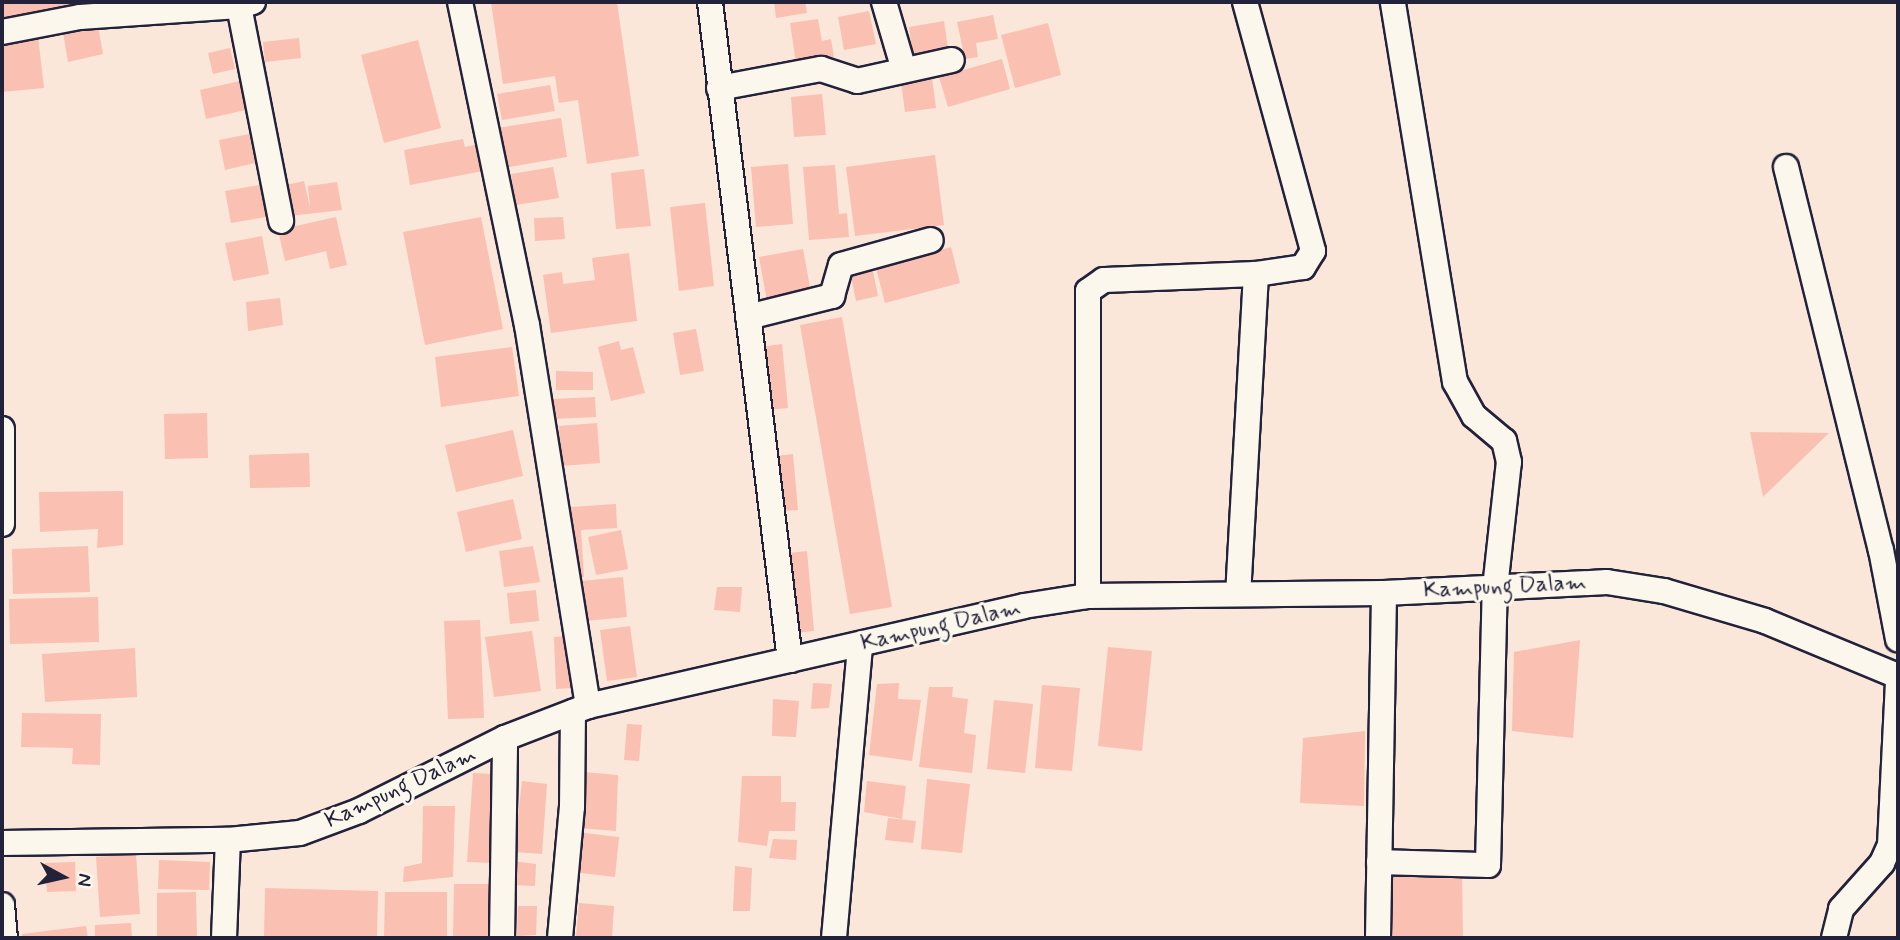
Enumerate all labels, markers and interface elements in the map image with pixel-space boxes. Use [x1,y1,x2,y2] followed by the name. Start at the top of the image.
[1422,569,1588,605] street label: Kampung Dalam
[857,594,1025,658] street label: Kampung Dalam
[320,741,482,835] street label: Kampung Dalam
[28,842,98,912] north arrow
[71,872,98,888] text: N

